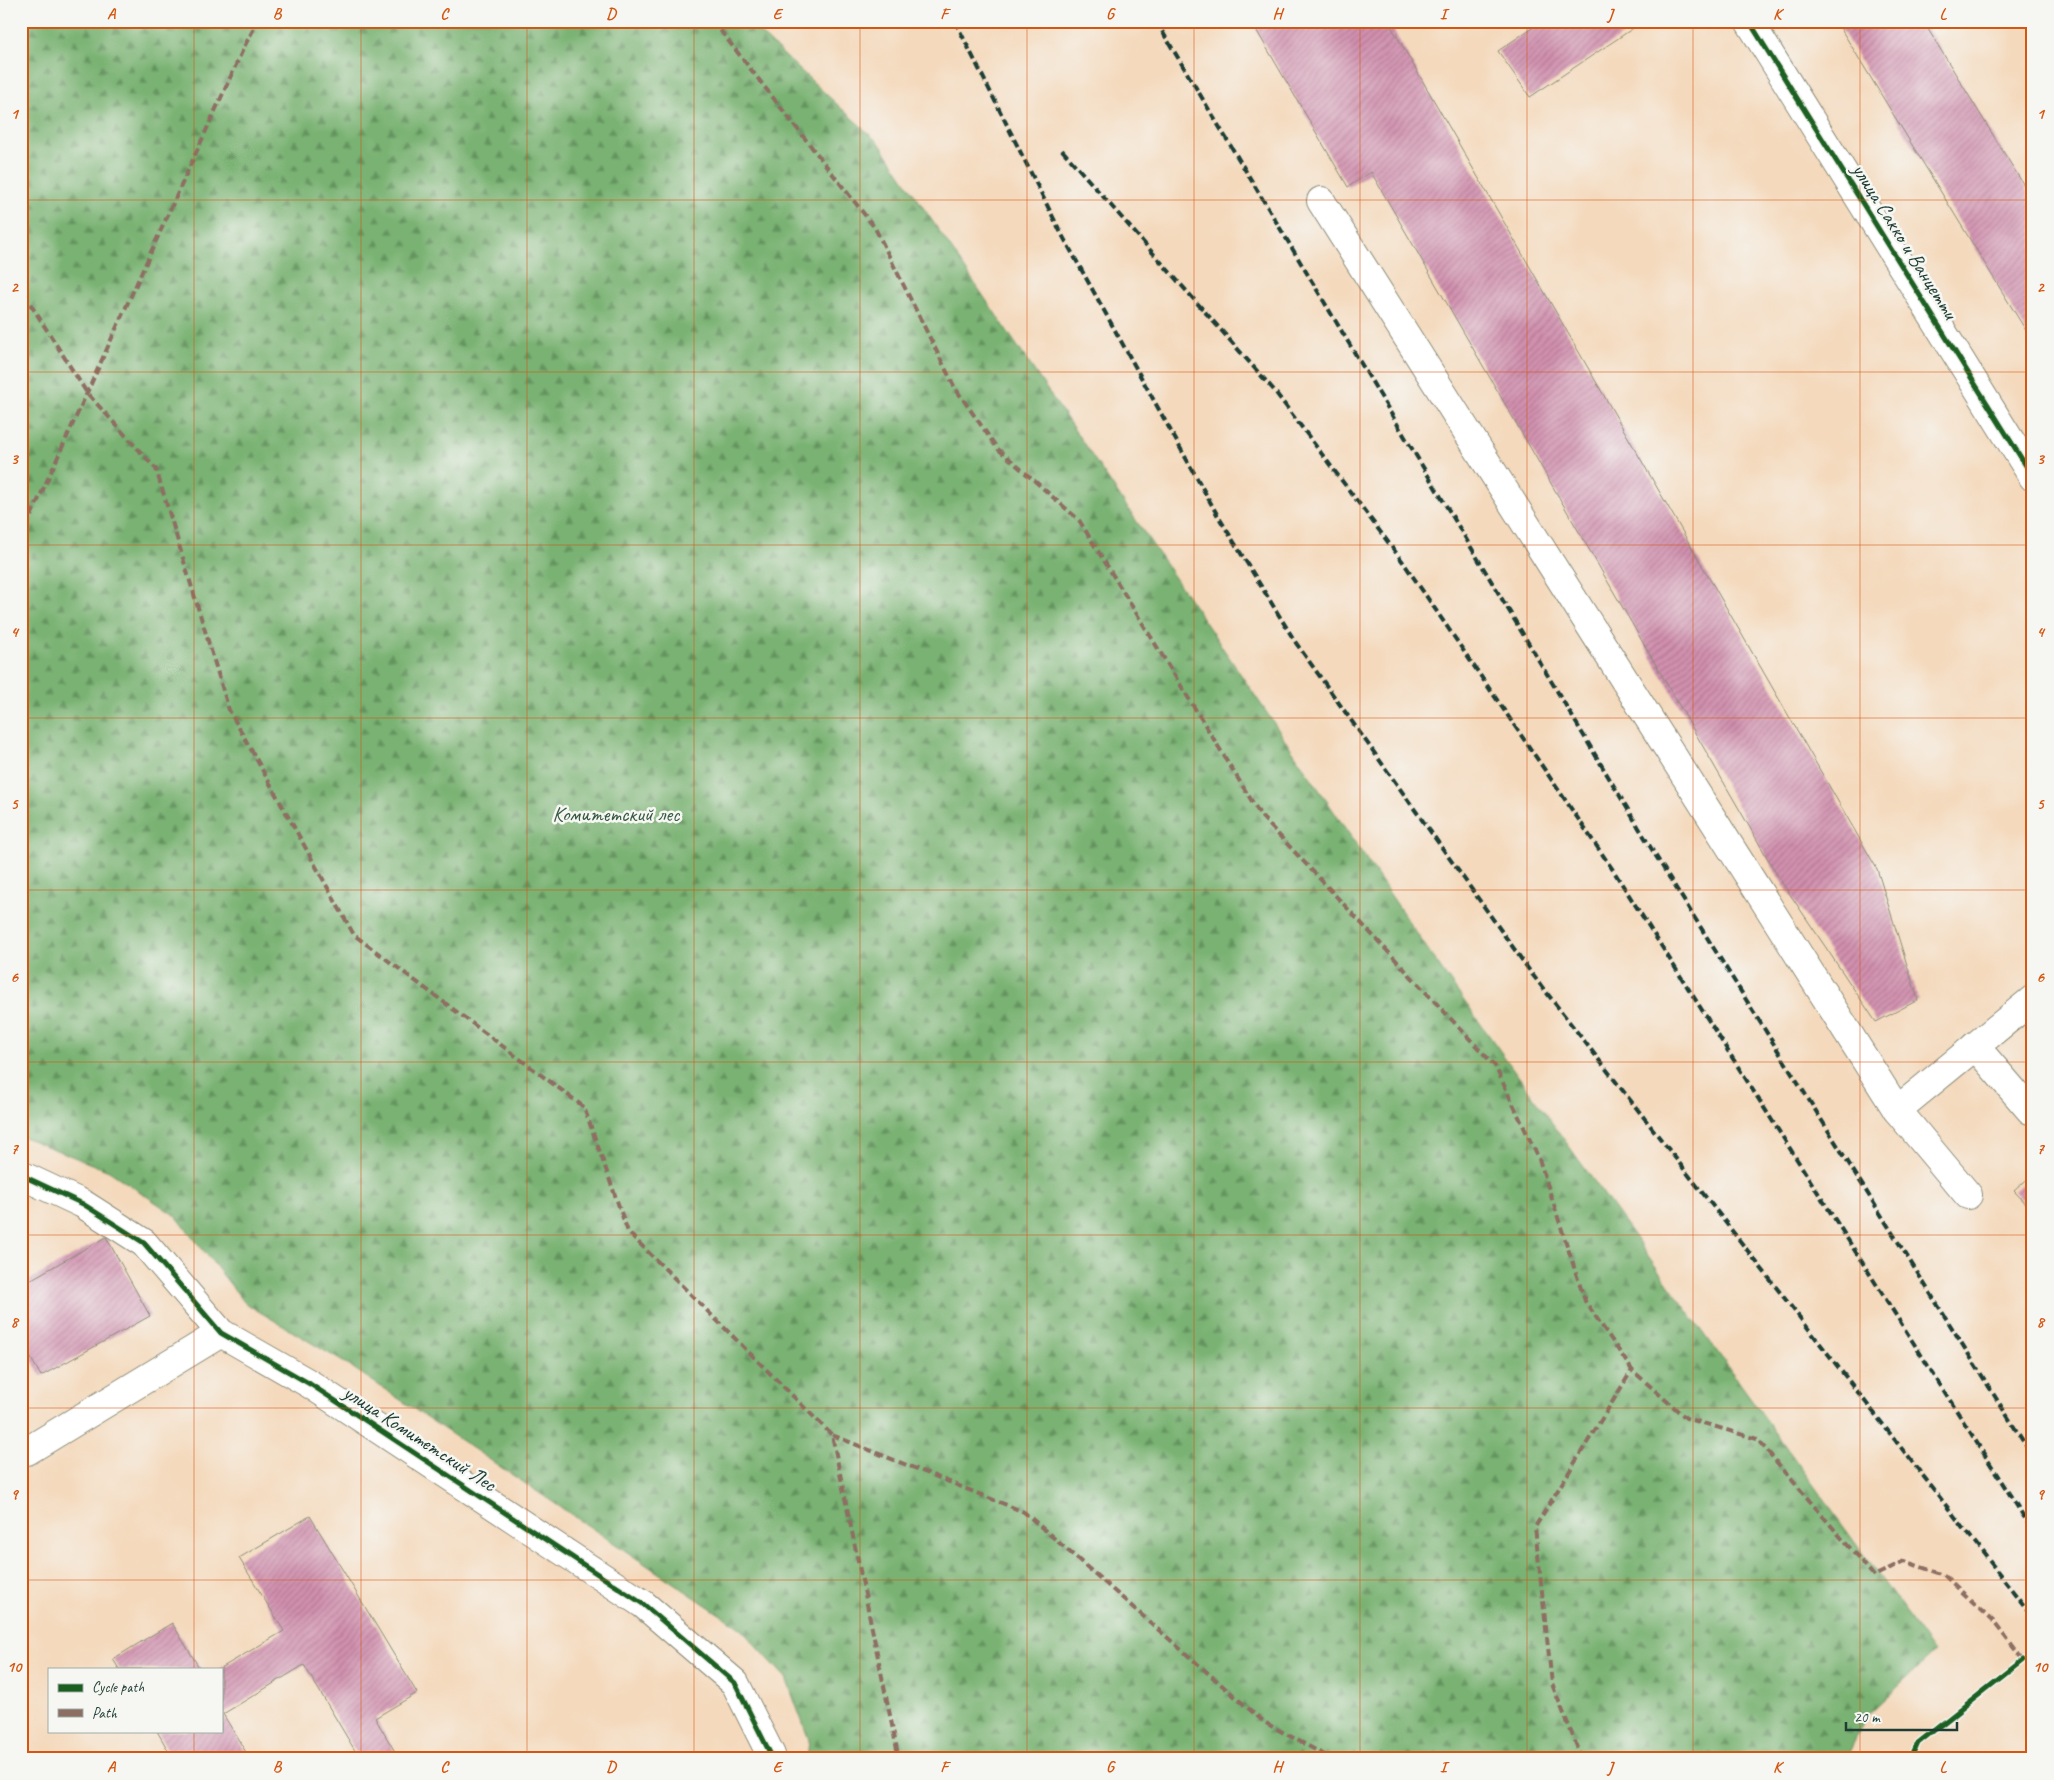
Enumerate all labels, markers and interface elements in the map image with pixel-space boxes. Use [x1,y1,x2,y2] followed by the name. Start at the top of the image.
[107,4,117,24] text: A
[273,4,283,24] text: B
[440,4,450,24] text: C
[606,4,617,24] text: D
[773,4,784,24] text: E
[940,4,951,24] text: F
[1106,4,1116,24] text: G
[1272,4,1284,24] text: H
[1440,4,1450,24] text: I
[1606,4,1615,24] text: J
[1773,4,1785,24] text: K
[1940,4,1948,24] text: L
[10,104,19,124] text: 1
[2036,104,2045,124] text: 1
[1846,157,1965,326] street label: улица Сакко и Ванцетти
[10,277,19,297] text: 2
[2036,277,2045,297] text: 2
[10,449,19,469] text: 3
[2036,449,2045,469] text: 3
[10,622,19,642] text: 4
[2036,622,2045,642] text: 4
[11,794,20,814] text: 5
[2037,794,2046,814] text: 5
[553,801,681,827] park label: Комитетский лес
[10,967,19,987] text: 6
[2036,967,2045,987] text: 6
[10,1139,19,1159] text: 7
[2036,1139,2045,1159] text: 7
[10,1312,19,1332] text: 8
[2036,1312,2045,1332] text: 8
[337,1378,502,1498] street label: улица Комитетский Лес
[10,1484,19,1504] text: 9
[2036,1484,2045,1504] text: 9
[7,1657,23,1677] text: 10
[2033,1657,2049,1677] text: 10
[48,1668,222,1732] legend
[92,1678,144,1697] text: Cycle path
[1846,1700,1958,1732] scale bar
[92,1704,118,1723] text: Path
[1854,1708,1881,1727] text: 20 m
[107,1757,117,1777] text: A
[273,1757,283,1777] text: B
[440,1757,450,1777] text: C
[606,1757,617,1777] text: D
[773,1757,784,1777] text: E
[940,1757,951,1777] text: F
[1106,1757,1116,1777] text: G
[1272,1757,1284,1777] text: H
[1440,1757,1450,1777] text: I
[1606,1757,1615,1777] text: J
[1773,1757,1785,1777] text: K
[1940,1757,1948,1777] text: L

